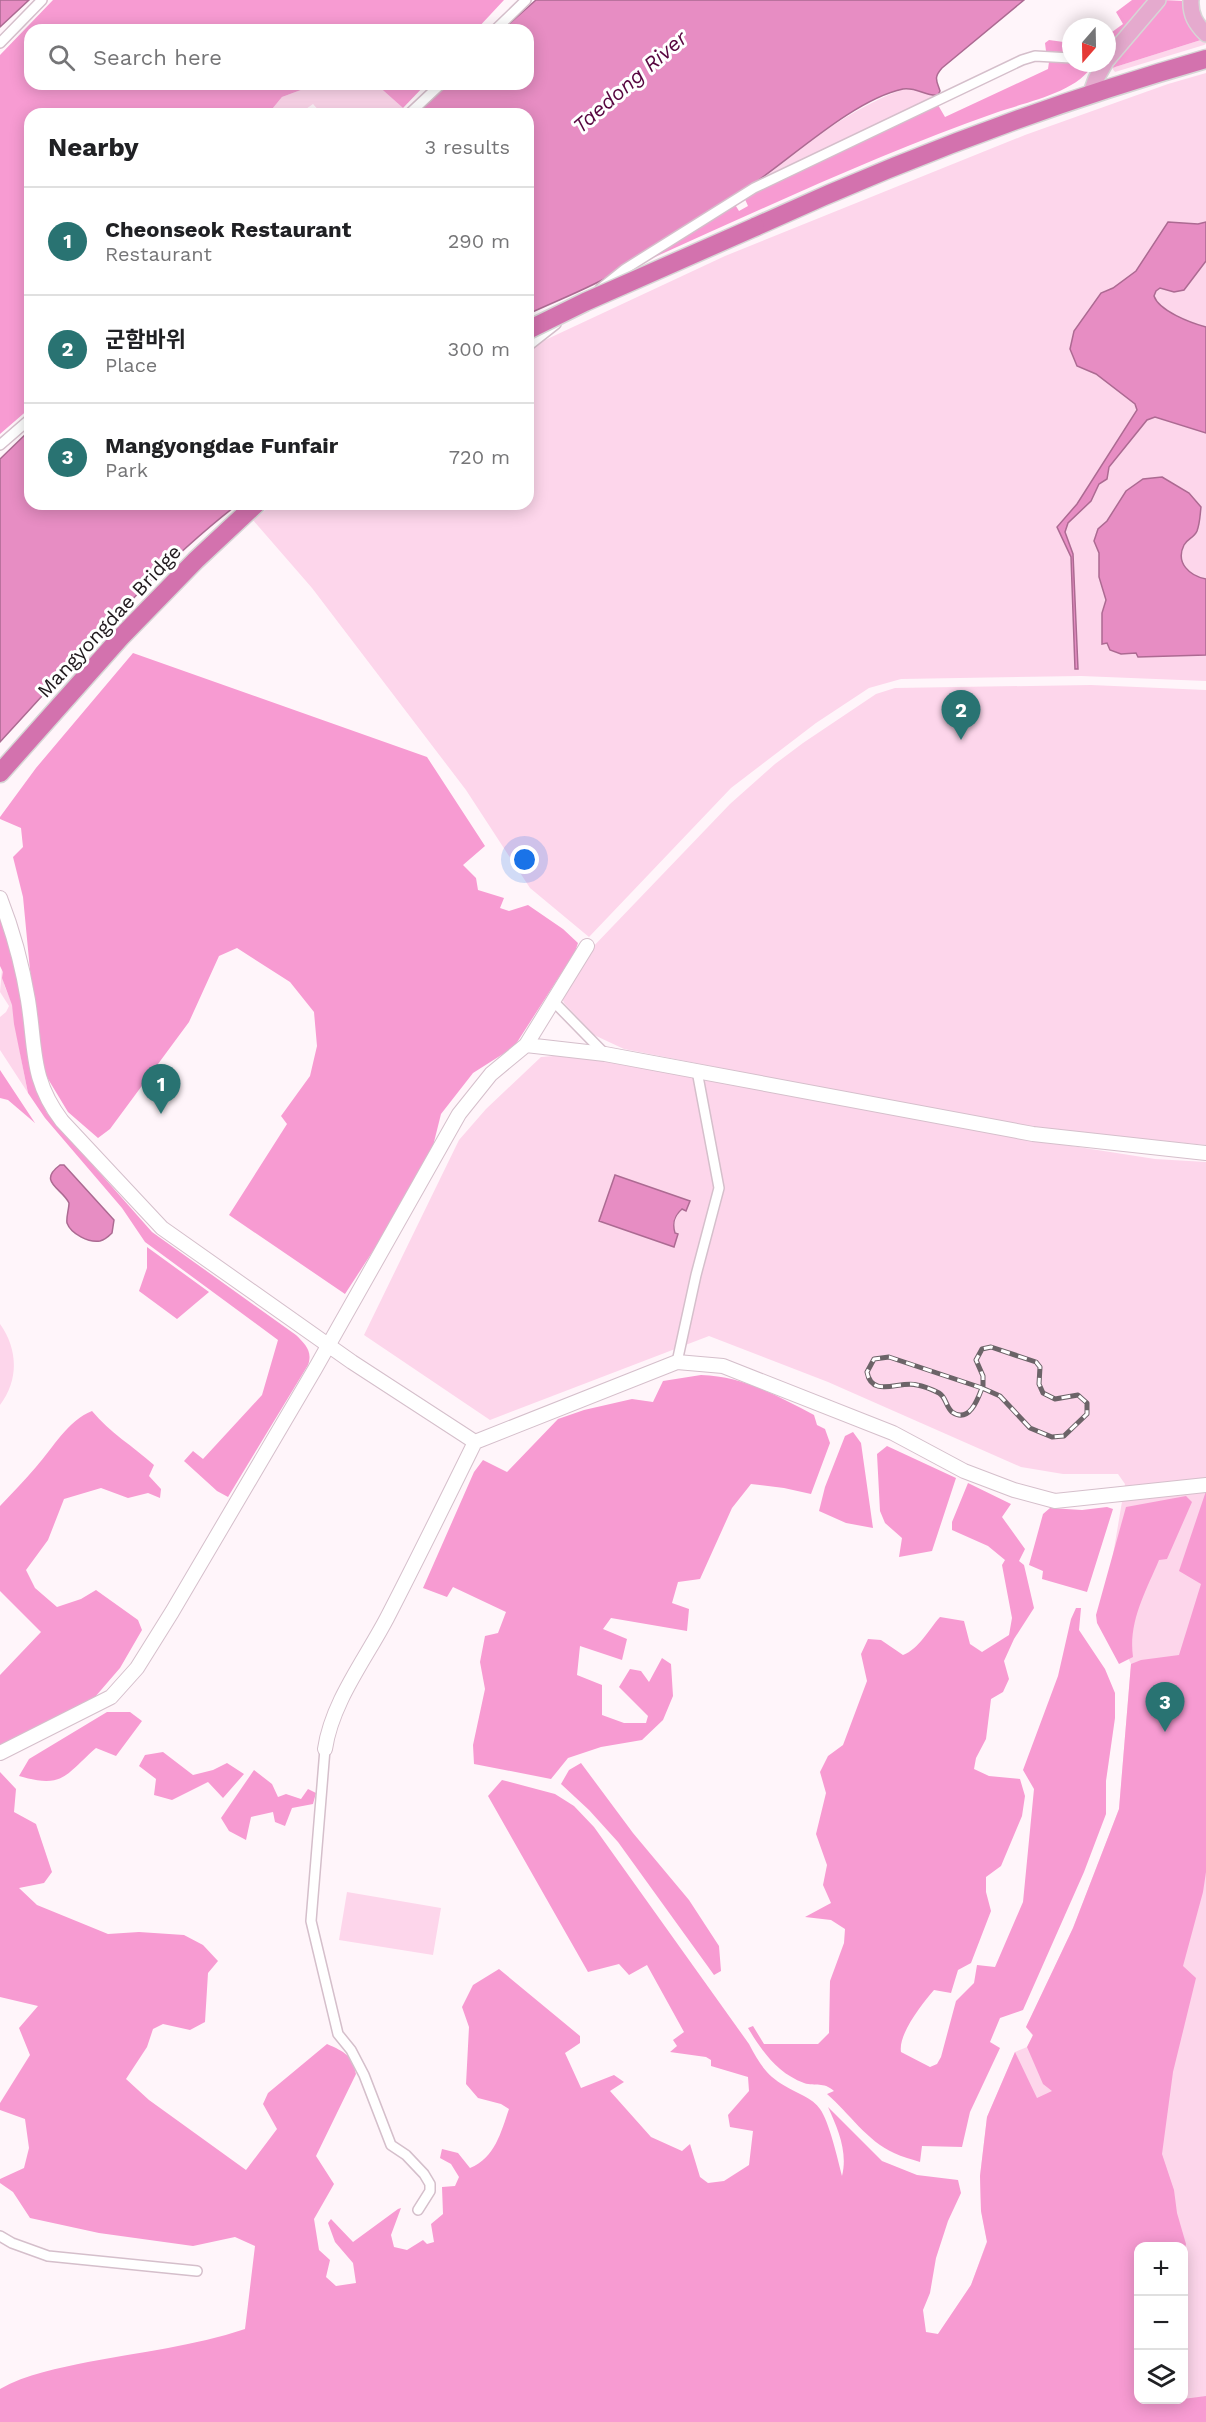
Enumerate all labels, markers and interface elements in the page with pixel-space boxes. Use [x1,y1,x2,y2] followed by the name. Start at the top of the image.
[1062,18,1116,72] north arrow
[24,24,534,90] search box
[568,25,692,138] water label: Taedong River
[45,41,78,74] icon: search
[93,45,222,70] text: Search here
[48,132,139,162] text: Nearby
[425,135,510,159] text: 3 results
[105,217,351,242] text: Cheonseok Restaurant
[63,229,72,253] text: 1
[448,229,510,253] text: 290 m
[105,242,212,266] text: Restaurant
[105,327,186,352] text: 군함바위
[62,337,73,361] text: 2
[448,337,510,361] text: 300 m
[105,353,157,377] text: Place
[105,433,338,458] text: Mangyongdae Funfair
[62,445,73,469] text: 3
[449,445,510,469] text: 720 m
[105,458,148,482] text: Park
[32,540,186,702] street label: Mangyongdae Bridge
[942,690,980,740] pin: 2
[510,845,539,874] your location
[142,1064,180,1114] pin: 1
[1146,1682,1184,1732] pin: 3
[1134,2242,1188,2404] map controls
[1134,2242,1188,2296] button: +
[1134,2296,1188,2350] button: −
[1134,2350,1188,2404] button: layers

